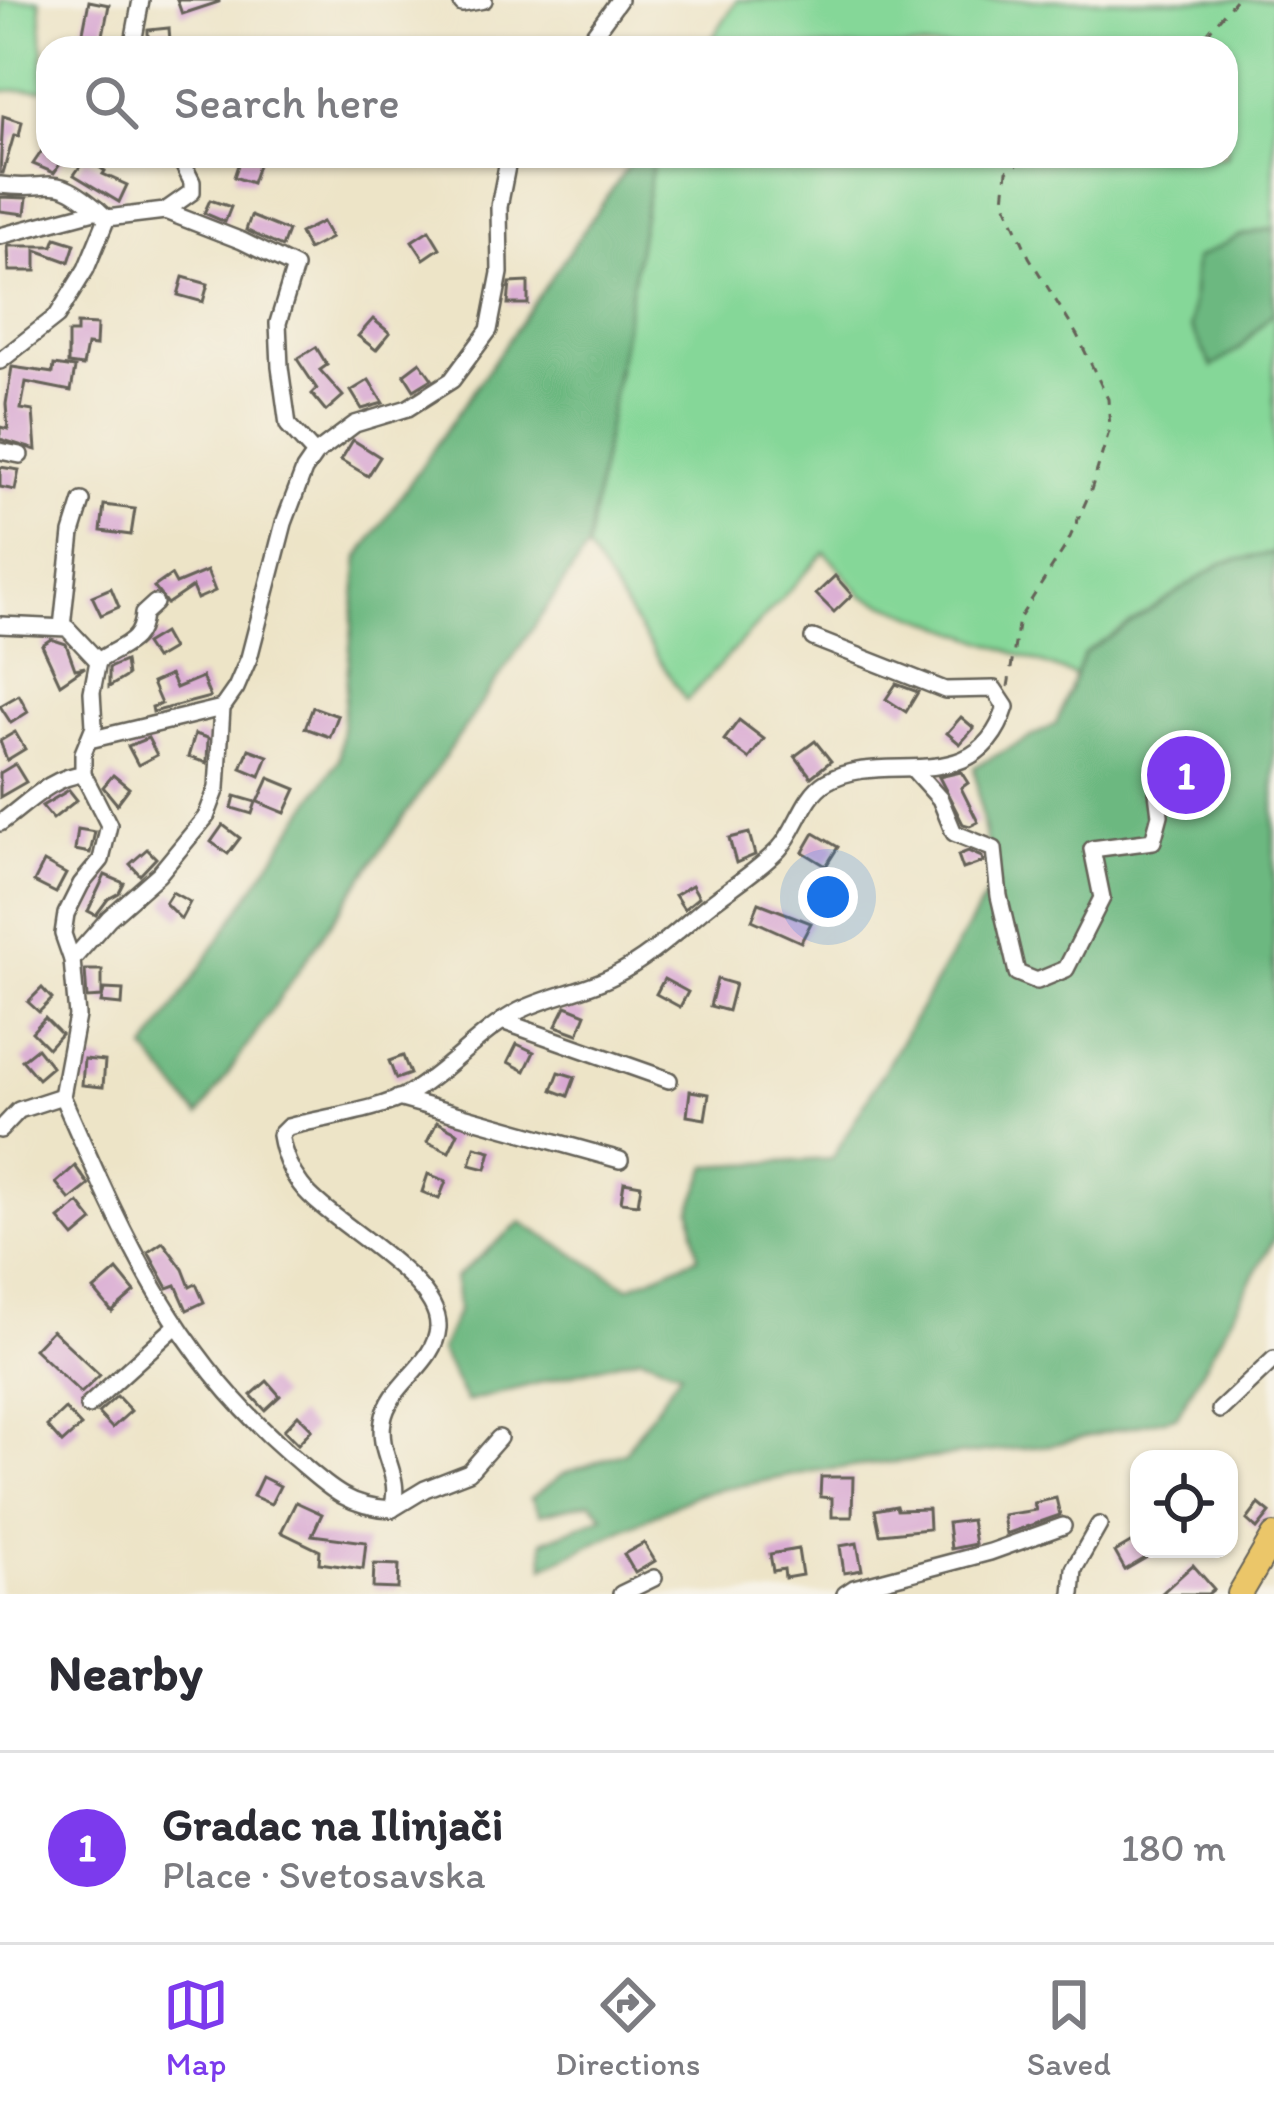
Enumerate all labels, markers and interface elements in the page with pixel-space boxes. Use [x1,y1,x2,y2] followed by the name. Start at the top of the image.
[36,36,1238,168] search box
[78,69,144,135] icon: search
[174,75,400,129] text: Search here
[1147,730,1225,820] pin: 1
[798,867,858,927] your location
[1130,1450,1238,1558] map controls
[1130,1450,1238,1558] button: locate
[48,1642,203,1703] text: Nearby
[162,1797,503,1851] text: Gradac na Ilinjači
[78,1824,96,1871] text: 1
[1121,1824,1226,1871] text: 180 m
[162,1851,485,1898] text: Place · Svetosavska
[163,1972,229,2083] tab: Map
[555,1972,700,2083] tab: Directions
[1027,1972,1111,2083] tab: Saved

